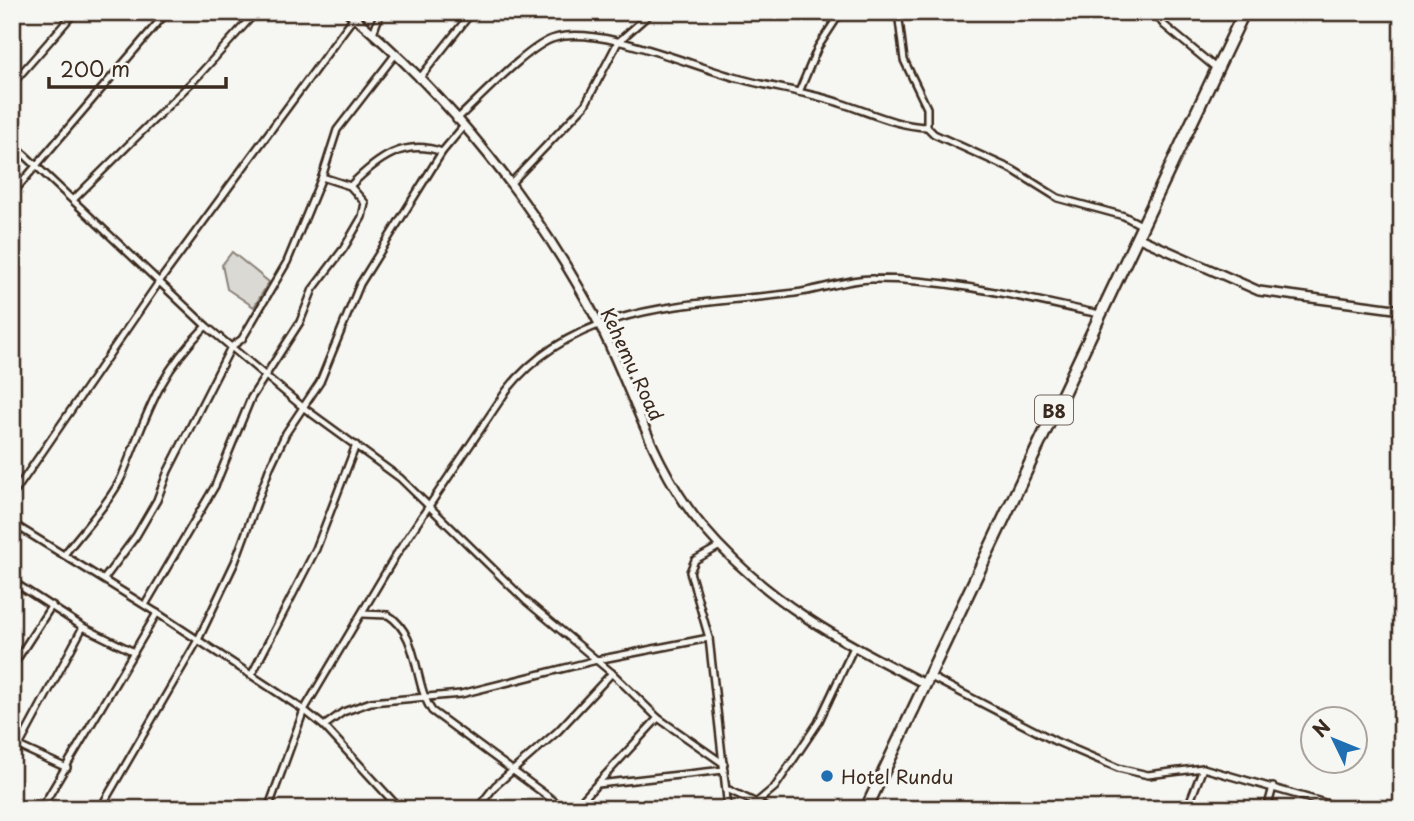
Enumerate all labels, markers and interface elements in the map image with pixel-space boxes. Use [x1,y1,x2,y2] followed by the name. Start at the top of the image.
[49,46,226,90] scale bar
[60,52,130,84] text: 200 m
[595,303,671,425] street label: Kehemu Road
[1035,396,1073,424] road number: B8
[1298,706,1368,776] north arrow
[1305,713,1336,743] text: N
[841,762,953,790] place label: Hotel Rundu
[819,768,835,784] marker: Hotel Rundu

